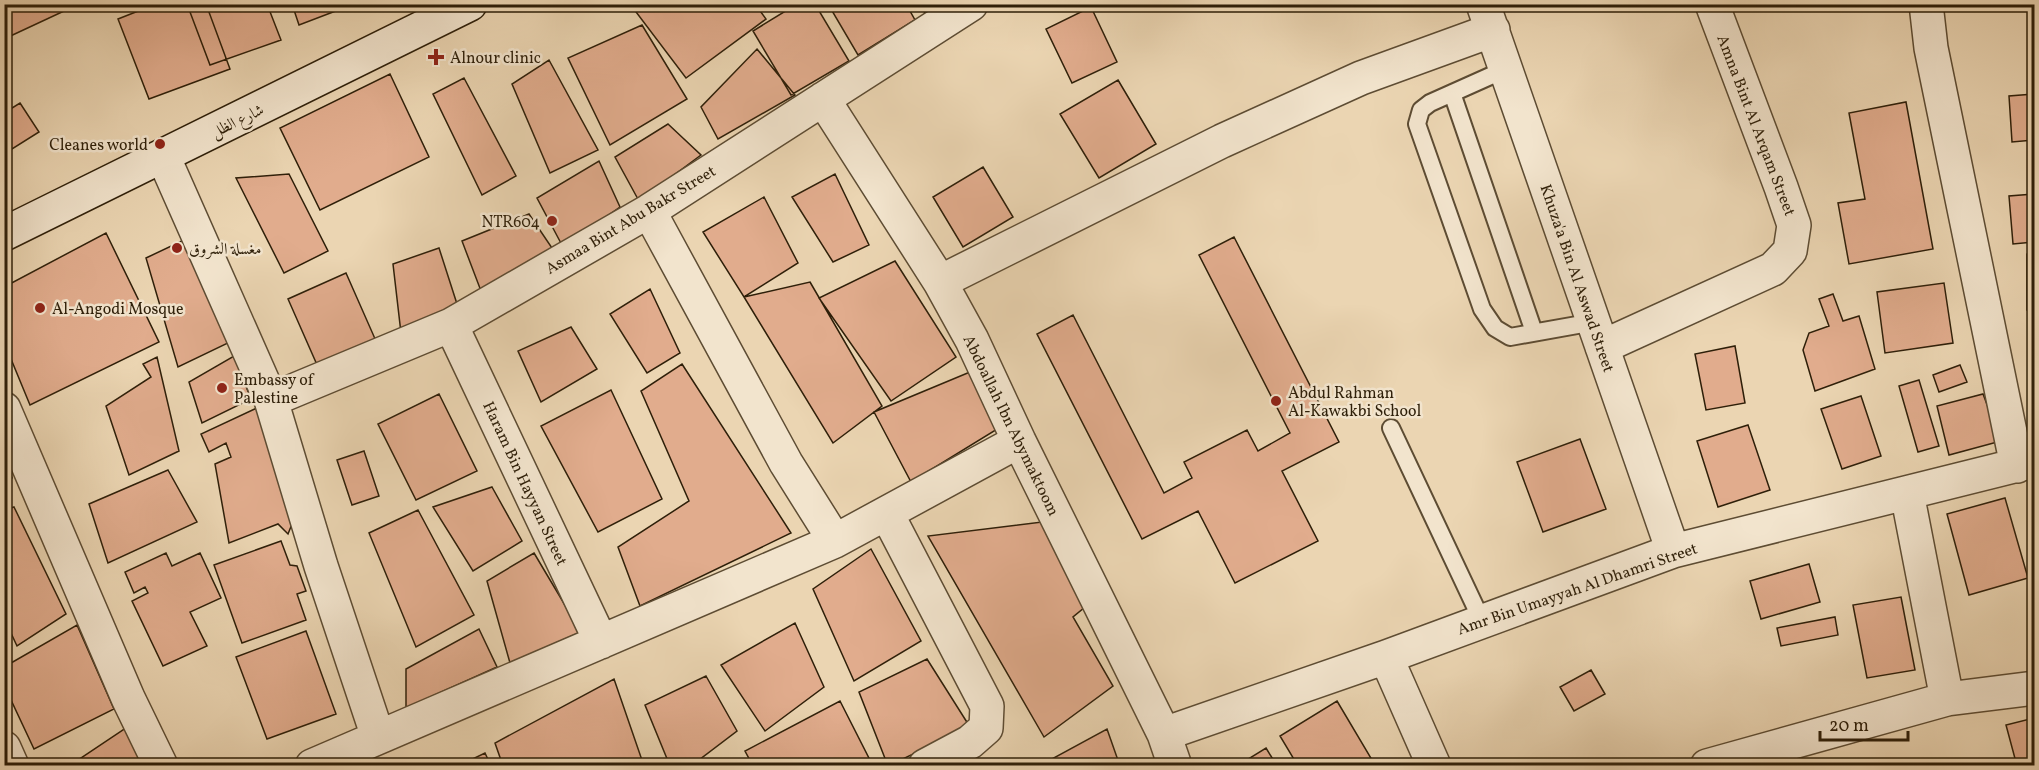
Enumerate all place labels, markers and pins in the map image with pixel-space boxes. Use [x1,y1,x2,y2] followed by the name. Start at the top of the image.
[427,48,445,66] marker: Alnour clinic
[450,48,541,70] place label: Alnour clinic
[49,135,148,157] place label: Cleanes world
[153,137,167,151] marker: Cleanes world
[481,212,540,234] place label: NTR604
[545,214,559,228] marker: NTR604
[189,239,261,261] place label: مغسلة الشروق
[170,241,184,255] marker: مغسلة الشروق
[52,299,184,321] place label: Al-Angodi Mosque
[33,301,47,315] marker: Al-Angodi Mosque
[234,370,315,410] place label: Embassy of Palestine
[215,381,229,395] marker: Embassy of Palestine
[1288,383,1421,423] place label: Abdul Rahman Al-Kawakbi School
[1269,394,1283,408] marker: Abdul Rahman Al-Kawakbi School

